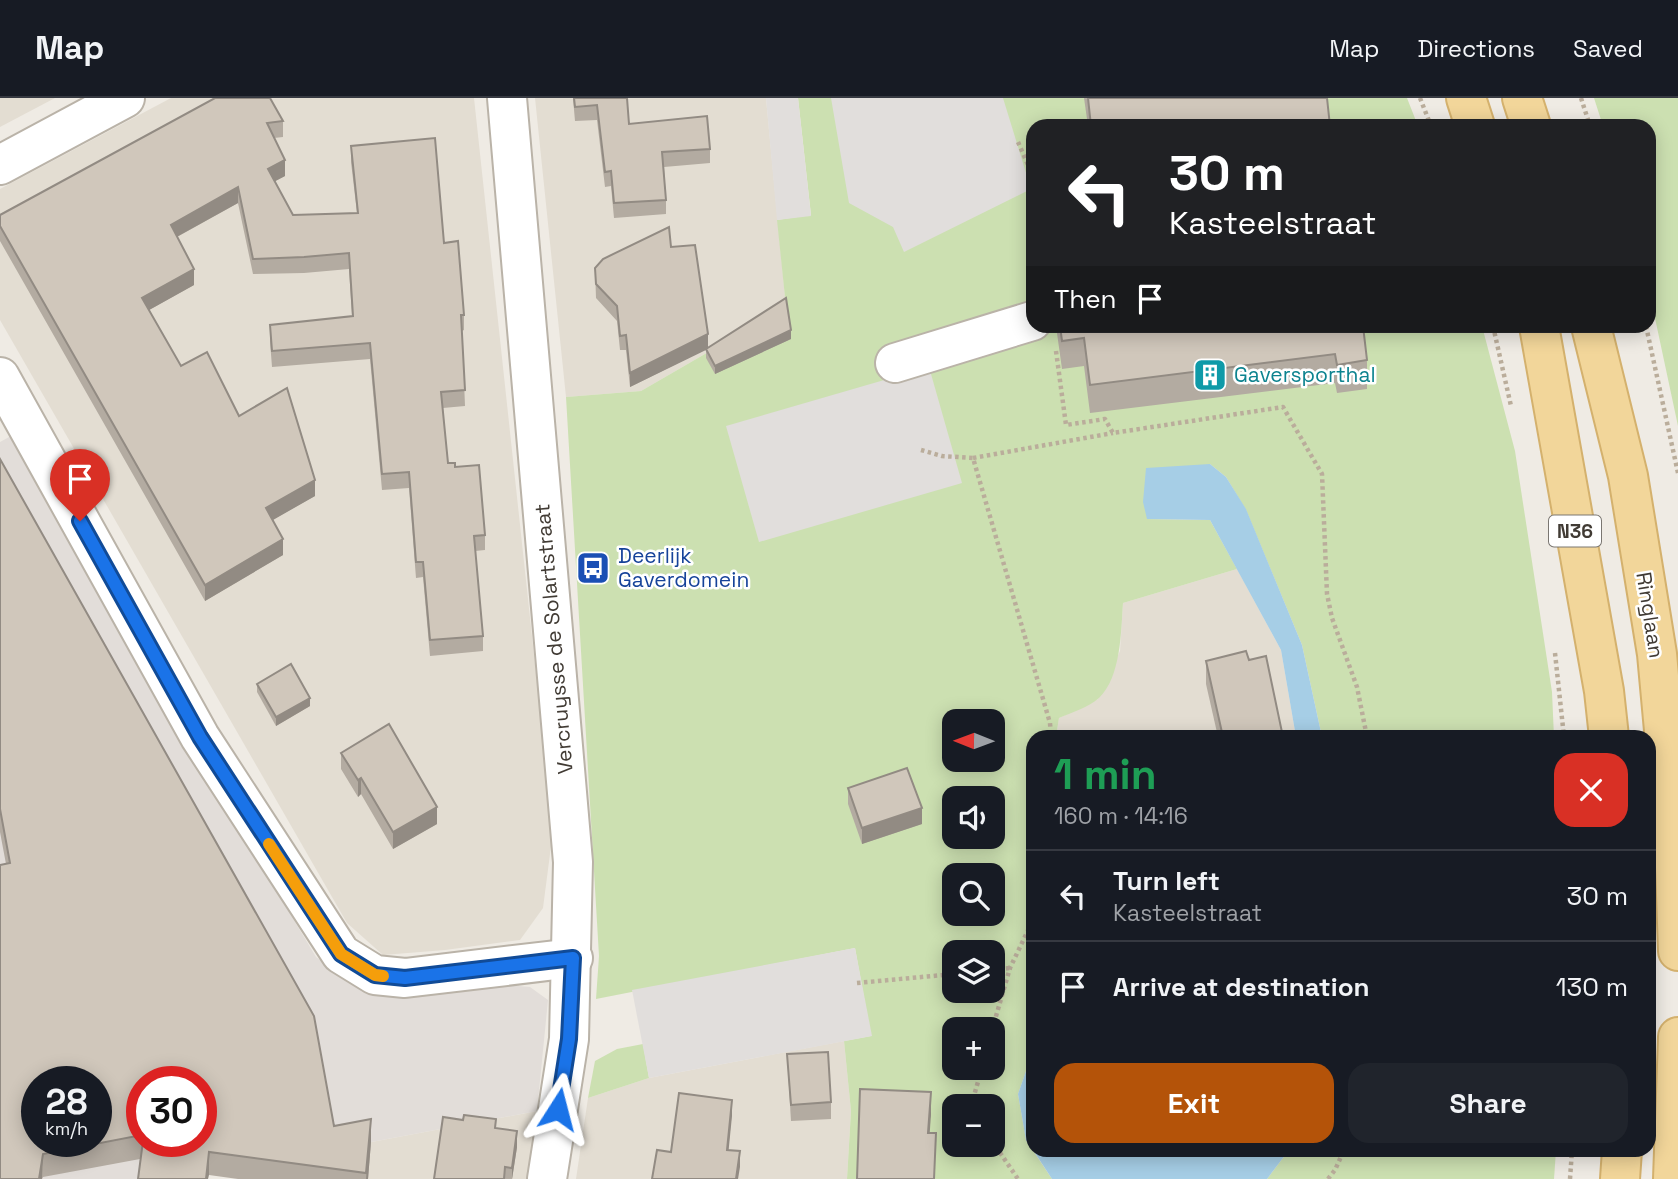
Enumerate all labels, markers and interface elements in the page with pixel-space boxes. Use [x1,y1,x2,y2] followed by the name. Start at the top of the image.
[35,27,104,69] text: Map
[1329,33,1379,64] text: Map
[1417,33,1535,64] text: Directions
[1573,33,1643,64] text: Saved
[1169,142,1285,204] text: 30 m
[1054,147,1145,238] icon: left
[1169,203,1376,243] text: Kasteelstraat
[1131,280,1169,318] icon: arrive
[1054,282,1117,316] text: Then
[1191,356,1229,394] building icon: Gaversporthal
[1234,361,1376,388] place label: Gaversporthal
[50,449,110,521] pin
[61,460,99,498] icon: arrive
[528,503,579,775] street label: Vercruysse de Solartstraat
[1549,516,1601,546] road number: N36
[618,542,749,593] place label: Deerlijk Gaverdomein
[574,549,612,587] bus stop icon: Deerlijk Gaverdomein
[1630,570,1671,660] street label: Ringlaan
[942,709,1004,772] north arrow
[942,709,1005,1157] map controls
[1054,748,1157,801] text: 1 min
[1554,753,1628,827] button: close
[942,786,1005,849] button: sound
[1054,801,1188,831] text: 160 m · 14:16
[942,863,1005,926] button: search
[1113,864,1220,898] text: Turn left
[1054,877,1092,915] icon: left
[1567,879,1628,913] text: 30 m
[1113,898,1262,928] text: Kasteelstraat
[942,940,1005,1003] button: layers
[1054,968,1092,1006] icon: arrive
[1113,970,1370,1004] text: Arrive at destination
[1556,970,1628,1004] text: 130 m
[942,1017,1005,1080] button: +
[1054,1063,1334,1143] button: Exit
[1348,1063,1628,1143] button: Share
[126,1066,217,1157] speed limit sign: 30
[521,1072,595,1146] position arrow
[46,1080,87,1124] text: 28
[942,1094,1005,1157] button: −
[45,1117,88,1140] text: km/h

